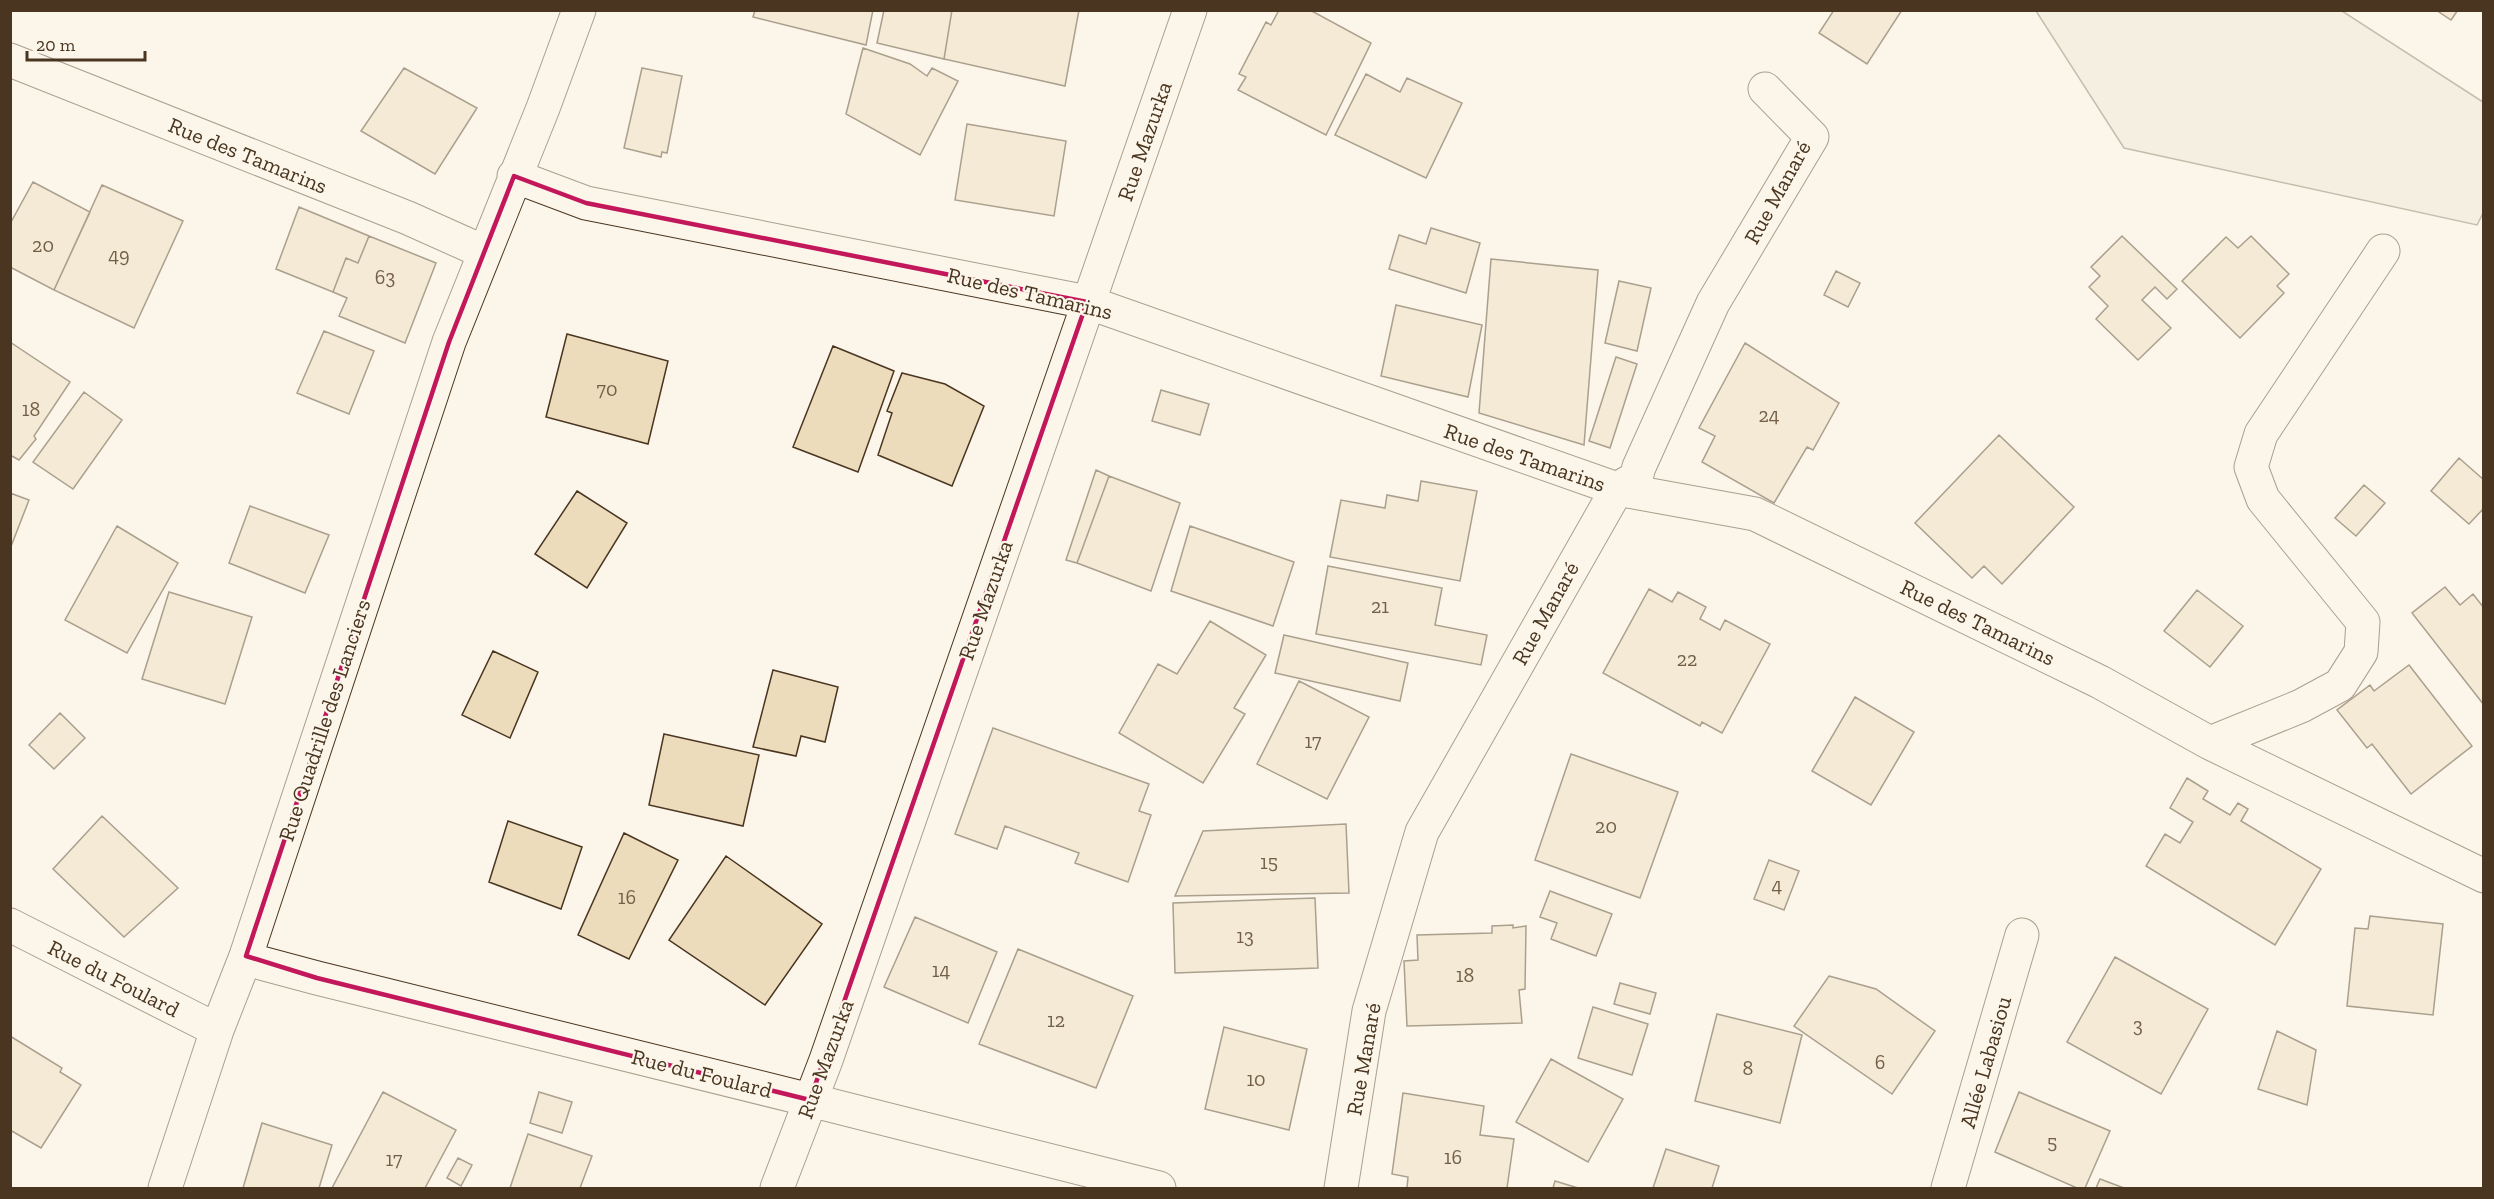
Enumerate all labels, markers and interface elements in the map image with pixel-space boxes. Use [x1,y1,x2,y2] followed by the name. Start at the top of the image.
[27,24,146,62] scale bar
[36,34,76,56] text: 20 m
[1111,77,1178,205] street label: Rue Mazurka
[165,111,331,200] street label: Rue des Tamarins
[1738,136,1817,249] street label: Rue Manaré
[32,233,54,257] house number: 20
[108,243,130,267] house number: 49
[945,261,1115,326] street label: Rue des Tamarins
[375,265,395,289] house number: 63
[597,377,617,401] house number: 70
[22,397,40,421] house number: 18
[1758,403,1780,427] house number: 24
[1441,417,1609,498] street label: Rue des Tamarins
[952,536,1019,664] street label: Rue Mazurka
[1506,557,1585,670] street label: Rue Manaré
[1896,573,2060,672] street label: Rue des Tamarins
[1371,594,1389,618] house number: 21
[273,596,376,845] street label: Rue Quadrille des Lanciers
[1677,647,1697,671] house number: 22
[1305,729,1322,753] house number: 17
[1595,814,1617,838] house number: 20
[1260,850,1278,874] house number: 15
[1772,873,1783,897] house number: 4
[618,885,636,909] house number: 16
[1236,924,1254,948] house number: 13
[44,934,184,1023] street label: Rue du Foulard
[932,958,950,982] house number: 14
[1456,963,1474,987] house number: 18
[1954,992,2017,1131] street label: Allée Labasiou
[791,996,860,1122] street label: Rue Mazurka
[1340,1001,1387,1118] street label: Rue Manaré
[1047,1008,1065,1032] house number: 12
[2133,1013,2143,1037] house number: 3
[629,1043,775,1104] street label: Rue du Foulard
[1875,1050,1885,1074] house number: 6
[1743,1056,1753,1080] house number: 8
[1246,1067,1266,1091] house number: 10
[2047,1130,2057,1154] house number: 5
[1444,1145,1462,1169] house number: 16
[386,1147,403,1171] house number: 17

